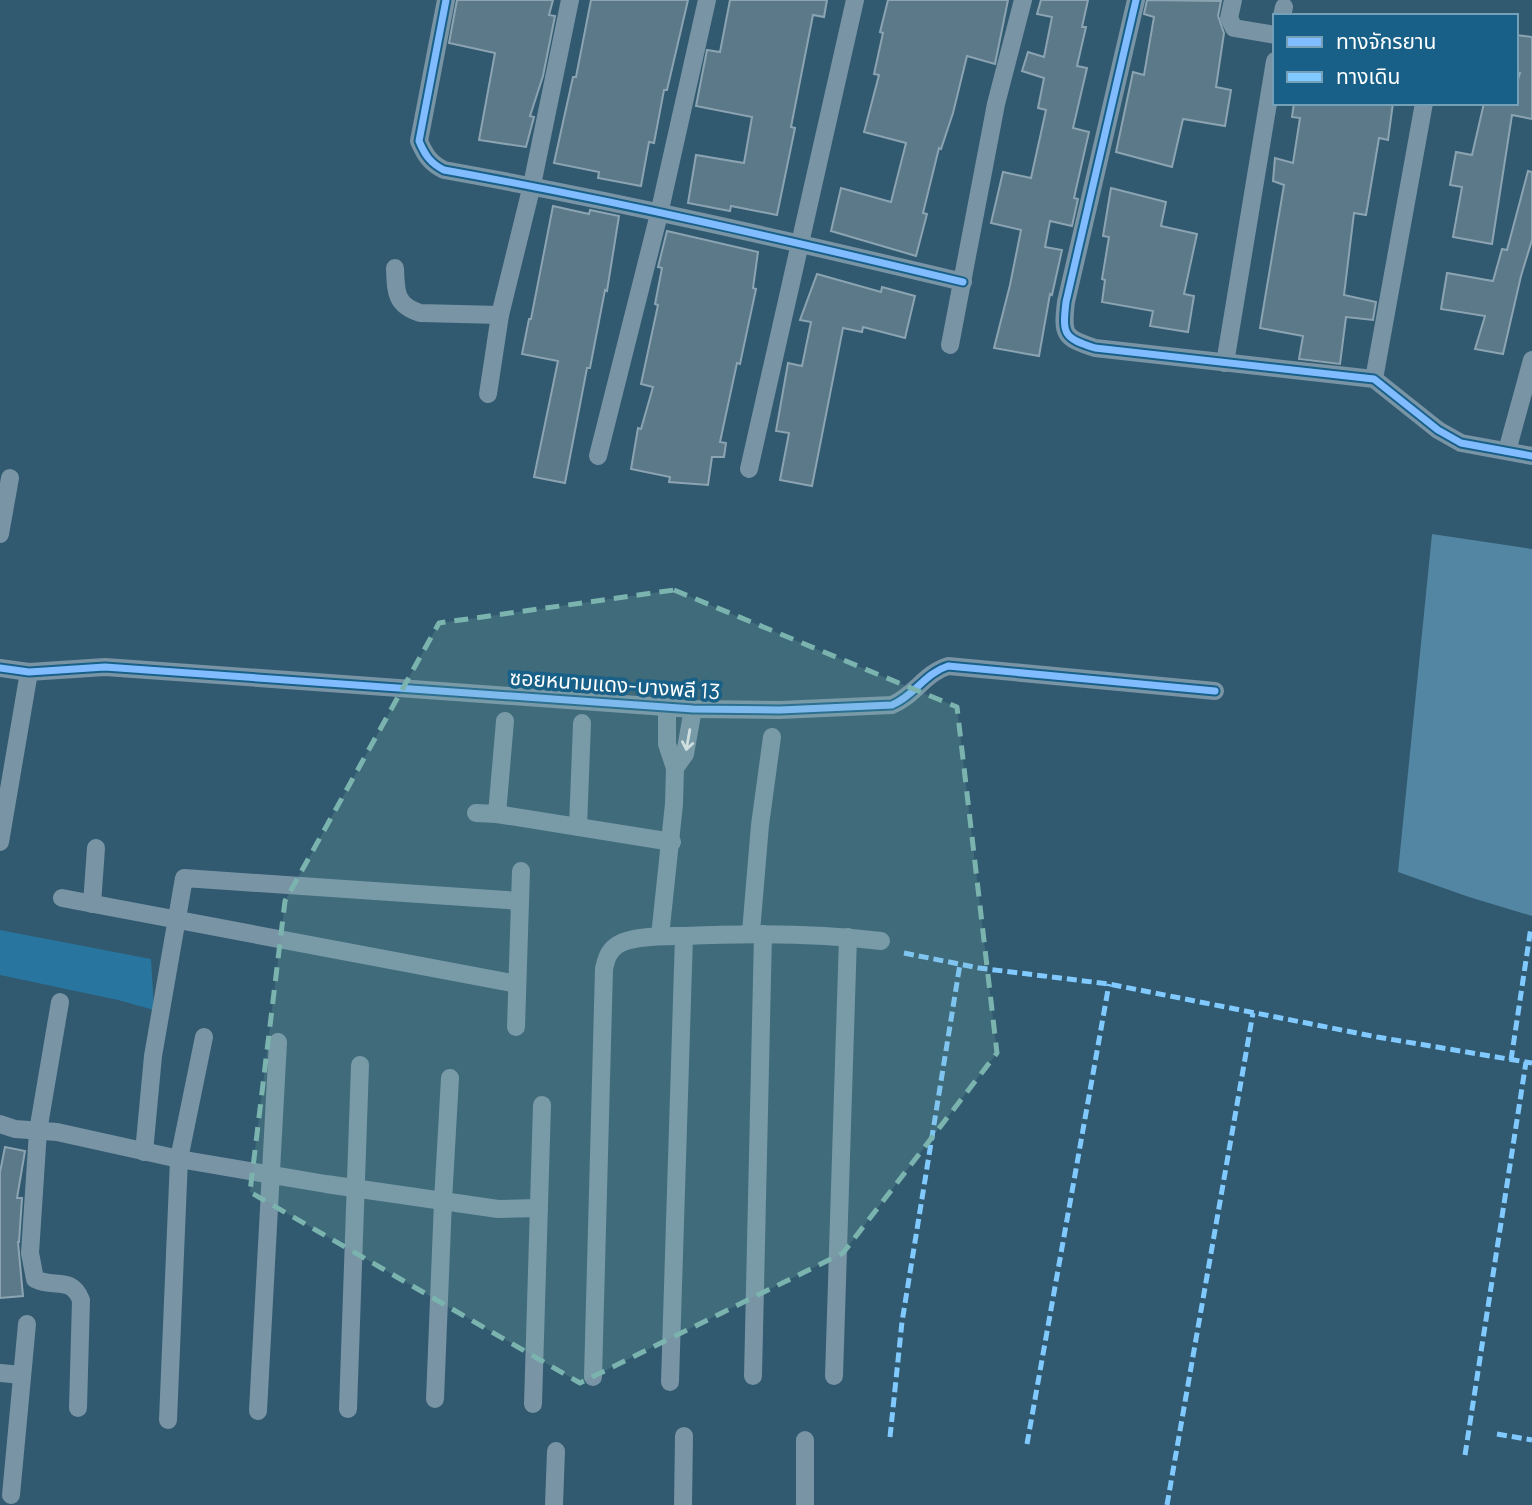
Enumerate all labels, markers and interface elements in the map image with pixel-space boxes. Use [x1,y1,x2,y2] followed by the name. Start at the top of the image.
[1273,14,1518,105] legend
[1336,27,1437,55] text: ทางจักรยาน
[1336,62,1400,90] text: ทางเดิน
[509,663,721,705] street label: ซอยหนามแดง-บางพลี 13
[681,728,694,751] one-way arrow

